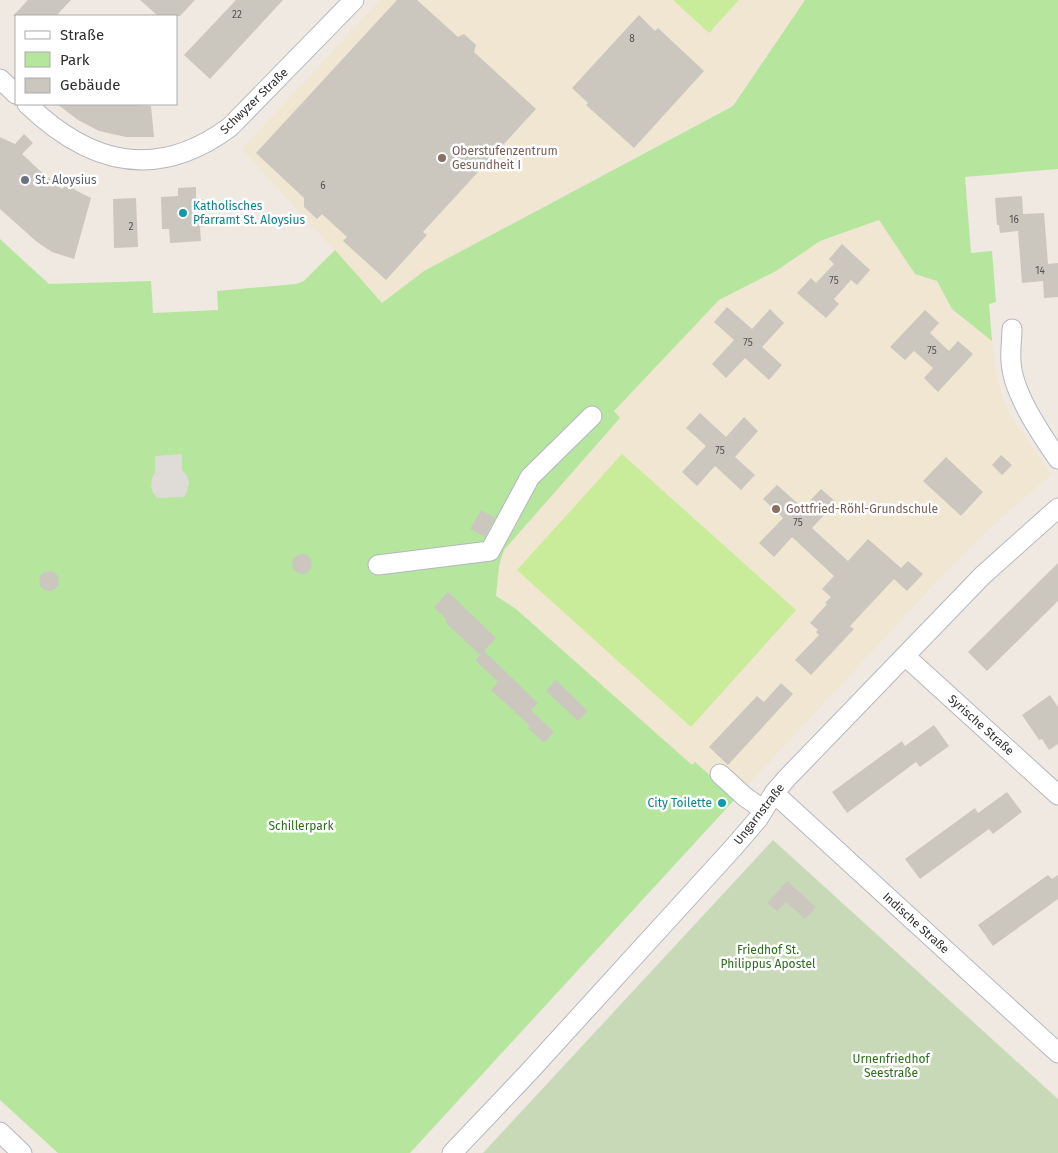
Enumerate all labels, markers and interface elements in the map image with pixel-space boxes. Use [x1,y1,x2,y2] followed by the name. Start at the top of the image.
[232,9,242,21] house number: 22
[15,15,178,105] legend
[60,26,104,44] text: Straße
[629,33,635,45] house number: 8
[60,51,90,69] text: Park
[217,65,291,137] street label: Schwyzer Straße
[60,76,120,94] text: Gebäude
[452,144,558,172] place label: Oberstufenzentrum Gesundheit I
[436,152,448,164] marker: Oberstufenzentrum Gesundheit I
[35,173,97,187] place label: St. Aloysius
[19,174,31,186] marker: St. Aloysius
[320,180,326,192] house number: 6
[193,199,305,227] place label: Katholisches Pfarramt St. Aloysius
[177,207,189,219] marker: Katholisches Pfarramt St. Aloysius
[1009,214,1019,226] house number: 16
[129,221,134,233] house number: 2
[1035,265,1046,277] house number: 14
[829,275,839,287] house number: 75
[743,337,753,349] house number: 75
[927,345,937,357] house number: 75
[715,445,725,457] house number: 75
[786,502,938,516] place label: Gottfried-Röhl-Grundschule
[770,503,782,515] marker: Gottfried-Röhl-Grundschule
[793,517,803,529] house number: 75
[945,692,1017,758] street label: Syrische Straße
[731,781,787,847] street label: Ungarnstraße
[648,796,712,810] place label: City Toilette
[716,797,728,809] marker: City Toilette
[268,819,334,833] park label: Schillerpark
[880,890,952,956] street label: Indische Straße
[721,943,816,971] park label: Friedhof St. Philippus Apostel
[853,1052,930,1080] park label: Urnenfriedhof Seestraße

